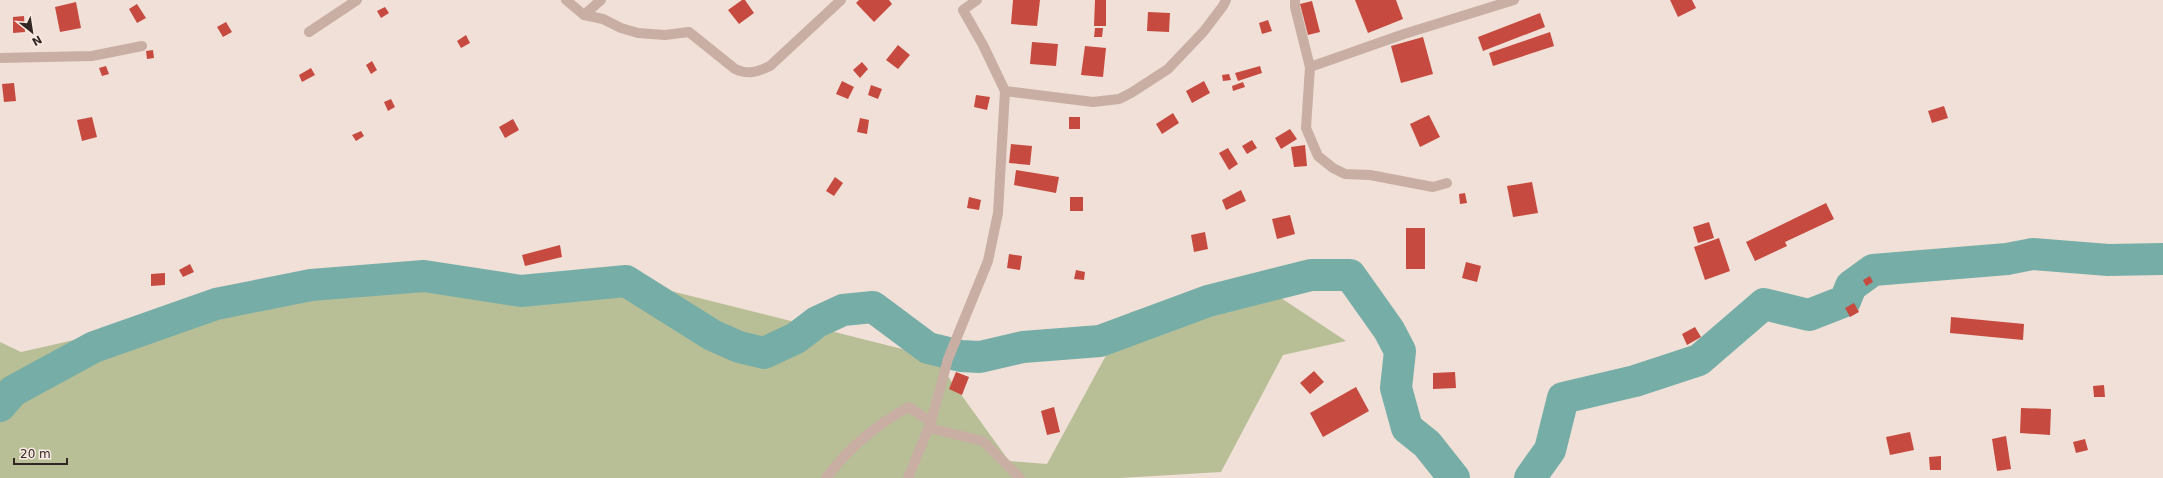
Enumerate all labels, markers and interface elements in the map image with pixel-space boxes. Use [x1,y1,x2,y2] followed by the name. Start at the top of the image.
[12,12,52,52] north arrow
[30,32,44,48] text: N
[14,440,67,466] scale bar
[20,447,51,461] text: 20 m

